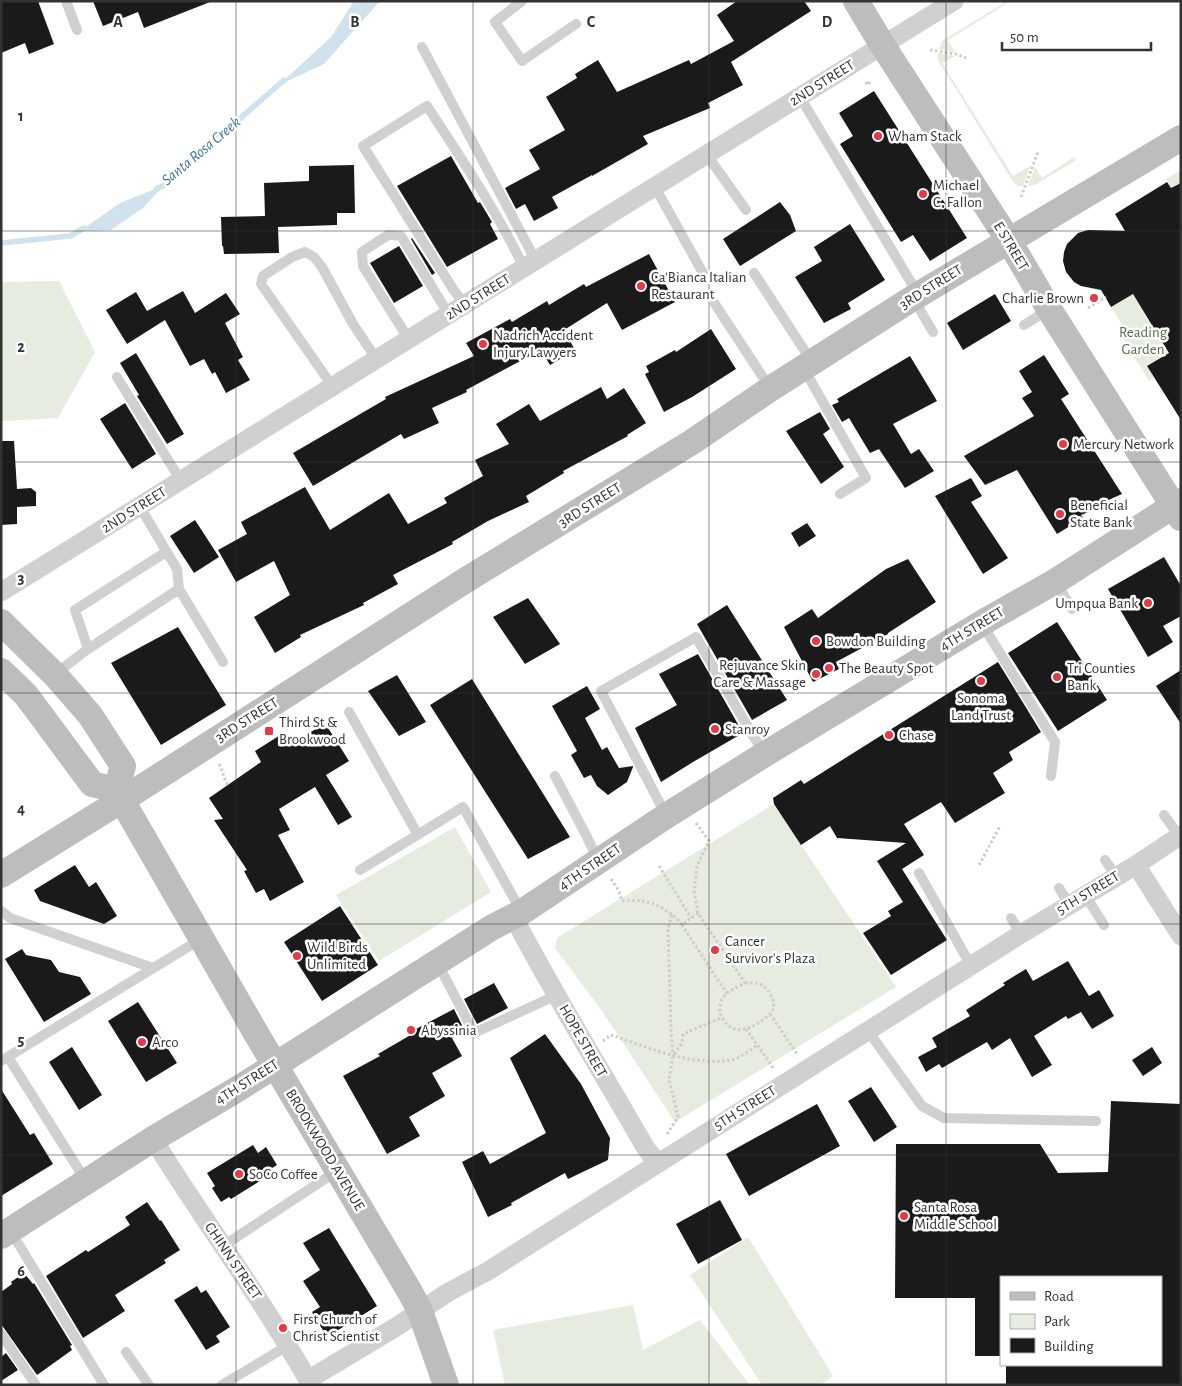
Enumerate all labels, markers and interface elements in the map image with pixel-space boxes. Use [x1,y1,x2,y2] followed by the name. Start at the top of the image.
[113,14,123,30] text: A
[350,14,360,30] text: B
[587,14,596,30] text: C
[822,14,833,30] text: D
[1002,20,1151,52] scale bar
[1010,30,1039,45] text: 50 m
[787,57,858,109] street label: 2ND STREET
[18,108,24,124] text: 1
[159,114,243,188] water label: Santa Rosa Creek
[888,129,962,144] place label: Wham Stack
[872,130,884,142] marker: Wham Stack
[933,178,982,210] place label: Michael C. Fallon
[917,188,929,200] marker: Michael C. Fallon
[991,219,1032,274] street label: E STREET
[897,261,966,312] street label: 3RD STREET
[651,270,747,302] place label: Ca'Bianca Italian Restaurant
[443,271,514,323] street label: 2ND STREET
[635,280,647,292] marker: Ca'Bianca Italian Restaurant
[1002,291,1084,306] place label: Charlie Brown
[1088,292,1100,304] marker: Charlie Brown
[1119,325,1168,357] park label: Reading Garden
[493,328,593,360] place label: Nadrich Accident Injury Lawyers
[477,338,489,350] marker: Nadrich Accident Injury Lawyers
[17,339,25,355] text: 2
[1073,437,1174,452] place label: Mercury Network
[1057,438,1069,450] marker: Mercury Network
[556,479,625,530] street label: 3RD STREET
[99,484,170,536] street label: 2ND STREET
[1070,498,1132,530] place label: Beneficial State Bank
[1054,508,1066,520] marker: Beneficial State Bank
[18,570,25,586] text: 3
[1055,596,1138,611] place label: Umpqua Bank
[1142,597,1154,609] marker: Umpqua Bank
[937,604,1007,654] street label: 4TH STREET
[826,634,926,649] place label: Bowdon Building
[810,635,822,647] marker: Bowdon Building
[713,658,806,690] place label: Rejuvance Skin Care & Massage
[839,661,934,676] place label: The Beauty Spot
[1067,661,1135,693] place label: Tri Counties Bank
[823,662,835,674] marker: The Beauty Spot
[810,668,822,680] marker: Rejuvance Skin Care & Massage
[1051,671,1063,683] marker: Tri Counties Bank
[975,675,987,687] marker: Sonoma Land Trust
[951,691,1011,723] place label: Sonoma Land Trust
[213,694,282,745] street label: 3RD STREET
[279,715,346,747] place label: Third St & Brookwood
[725,722,770,737] place label: Stanroy
[709,723,721,735] marker: Stanroy
[263,725,275,737] marker: Third St & Brookwood
[899,728,934,743] place label: Chase
[883,729,895,741] marker: Chase
[17,801,25,817] text: 4
[556,840,624,893] street label: 4TH STREET
[1054,868,1123,918] street label: 5TH STREET
[725,934,815,966] place label: Cancer Survivor's Plaza
[307,940,368,972] place label: Wild Birds Unlimited
[709,944,721,956] marker: Cancer Survivor's Plaza
[291,950,303,962] marker: Wild Birds Unlimited
[556,1002,610,1081] street label: HOPE STREET
[421,1023,477,1038] place label: Abyssinia
[405,1024,417,1036] marker: Abyssinia
[18,1032,25,1048] text: 5
[152,1035,179,1050] place label: Arco
[136,1036,148,1048] marker: Arco
[213,1056,282,1107] street label: 4TH STREET
[711,1083,779,1133] street label: 5TH STREET
[283,1087,367,1213] street label: BROOKWOOD AVENUE
[249,1167,318,1182] place label: SoCo Coffee
[233,1168,245,1180] marker: SoCo Coffee
[914,1200,997,1232] place label: Santa Rosa Middle School
[898,1210,910,1222] marker: Santa Rosa Middle School
[202,1220,265,1303] street label: CHINN STREET
[17,1263,25,1279] text: 6
[1000,1276,1162,1366] legend
[1044,1289,1074,1304] text: Road
[293,1312,380,1344] place label: First Church of Christ Scientist
[1044,1314,1070,1329] text: Park
[277,1322,289,1334] marker: First Church of Christ Scientist
[1044,1339,1094,1354] text: Building

